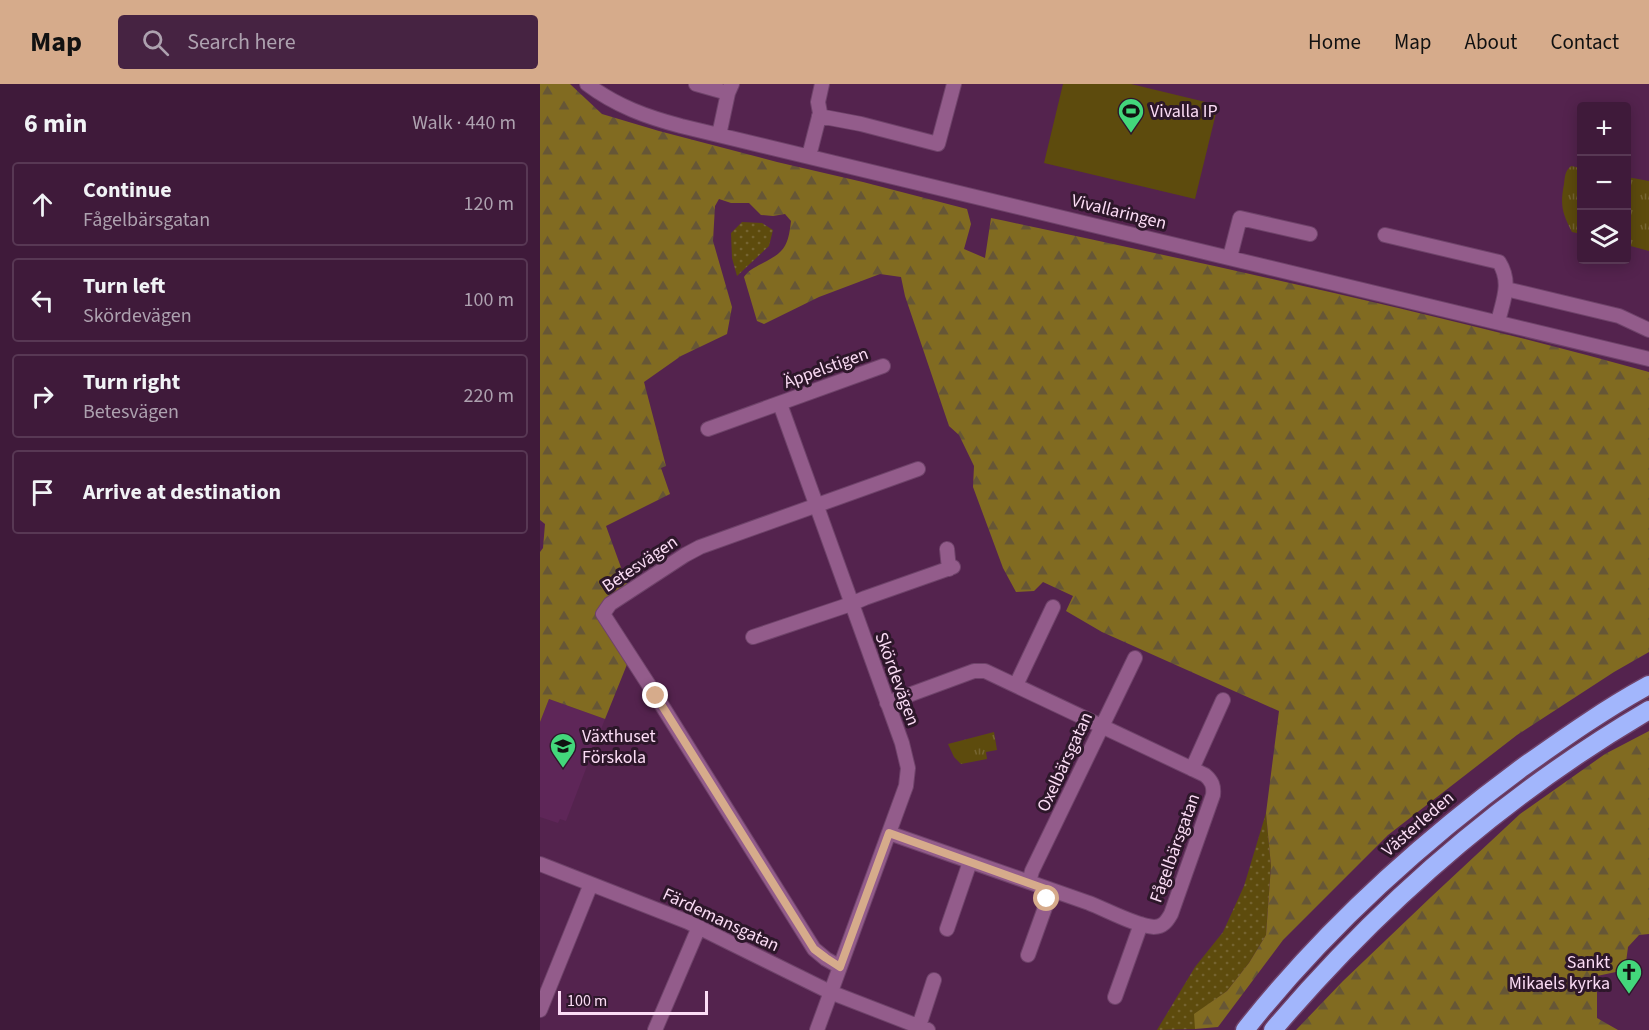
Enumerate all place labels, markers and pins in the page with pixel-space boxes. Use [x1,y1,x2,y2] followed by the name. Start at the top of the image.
[1116,96,1146,134] sports icon: Vivalla IP
[1150,99,1218,124] place label: Vivalla IP
[582,724,656,770] place label: Växthuset Förskola
[548,731,578,769] school or university icon: Växthuset Förskola
[1509,950,1610,996] place label: Sankt Mikaels kyrka
[1614,957,1644,995] church icon: Sankt Mikaels kyrka

